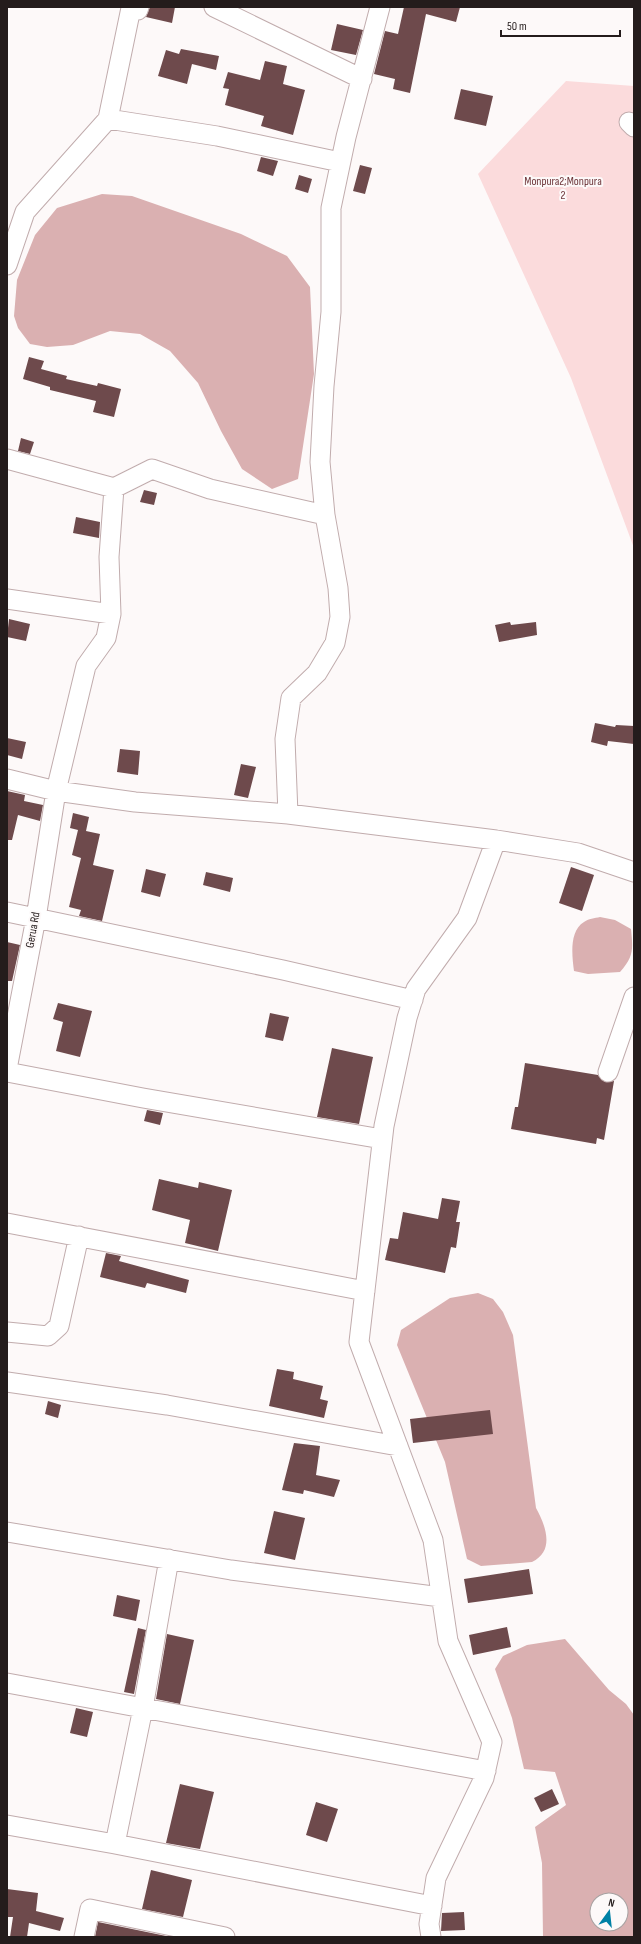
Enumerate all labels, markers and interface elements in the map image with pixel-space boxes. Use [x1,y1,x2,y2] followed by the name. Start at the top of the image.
[501,12,620,38] scale bar
[507,19,527,34] text: 50 m
[524,174,602,203] park label: Monpura2;Monpura 2
[22,911,44,949] street label: Gerua Rd
[589,1892,629,1932] north arrow
[607,1896,616,1910] text: N

